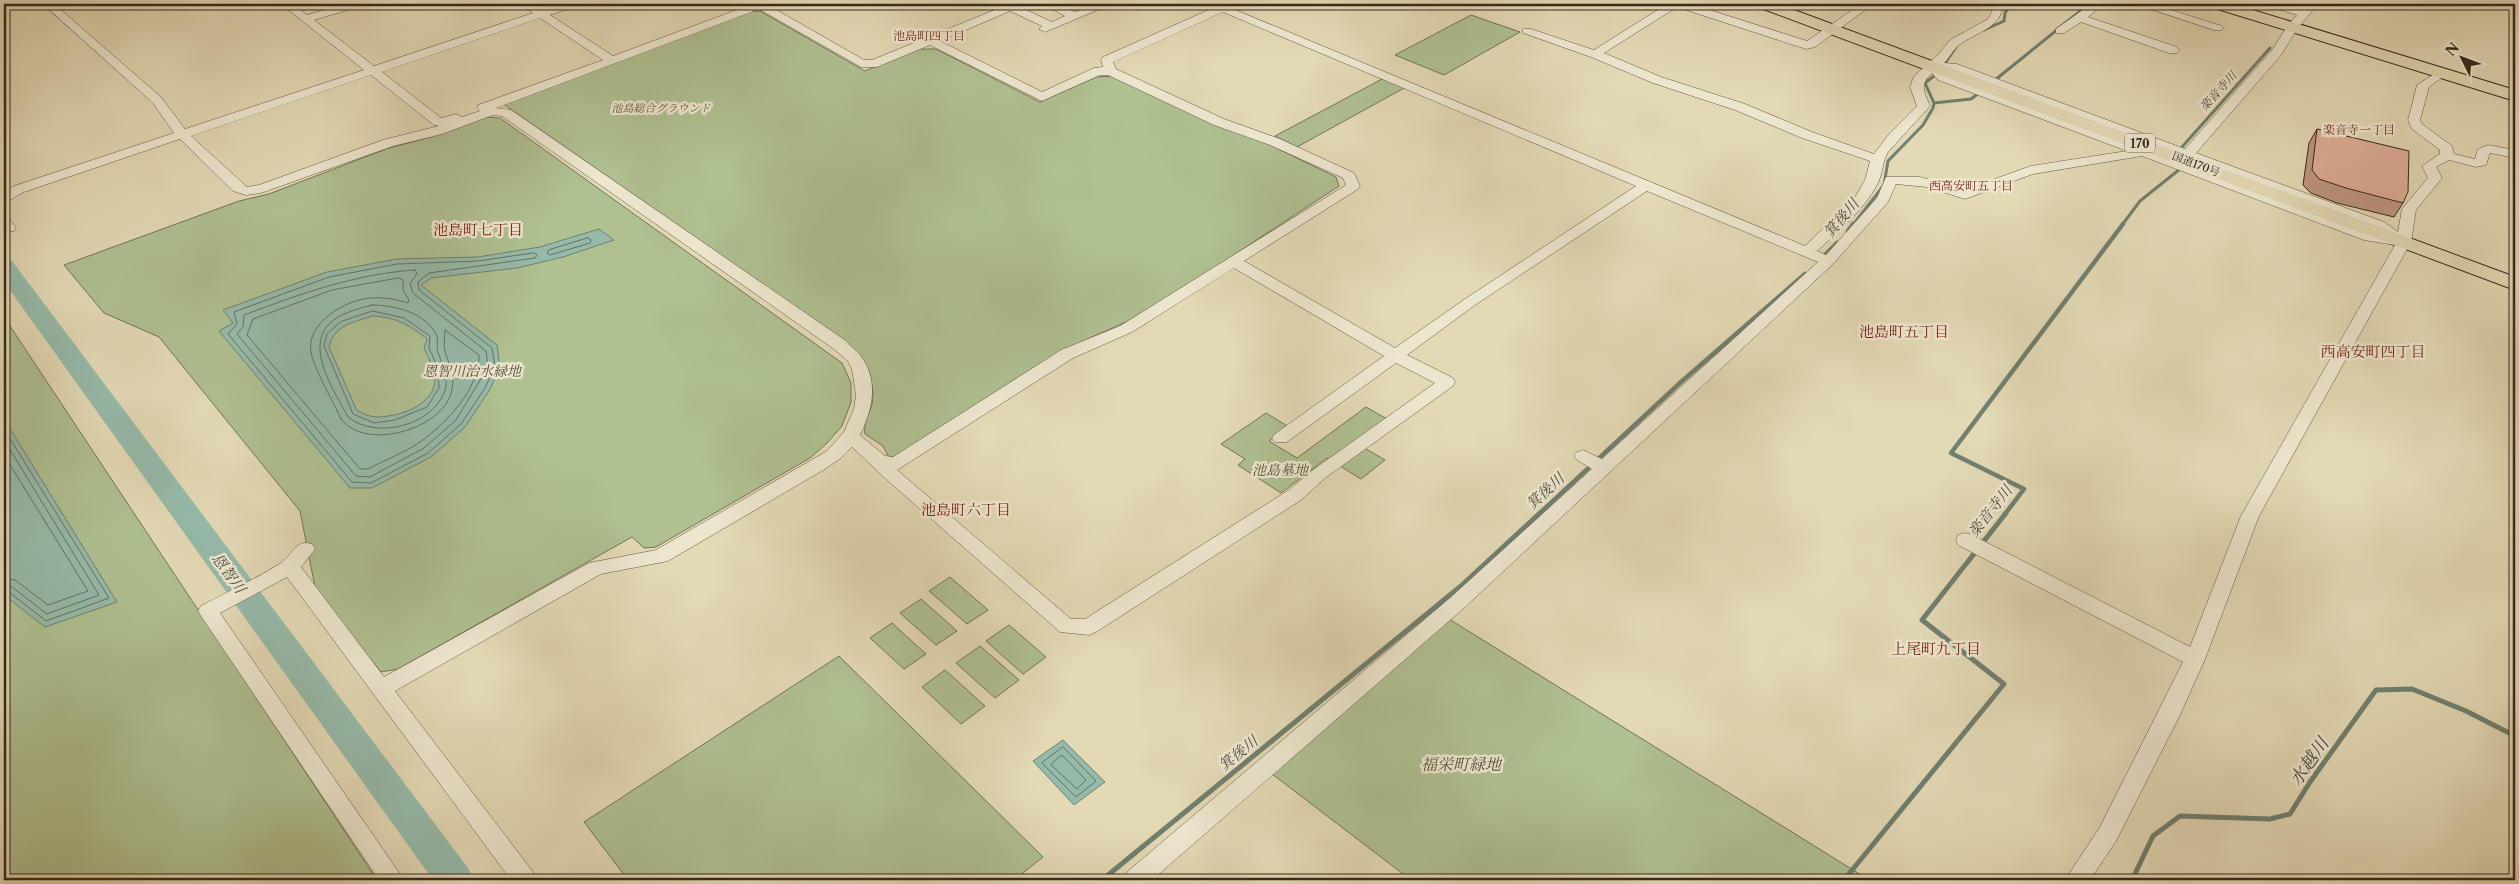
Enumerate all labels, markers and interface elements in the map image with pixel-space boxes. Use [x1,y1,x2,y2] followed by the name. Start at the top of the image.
[893,28,965,43] district label: 池島町四丁目
[2436,32,2486,82] north arrow
[2442,39,2463,60] text: N
[2196,67,2241,114] water label: 楽音寺川
[612,101,711,115] park label: 池島総合グラウンド
[2323,122,2395,137] district label: 楽音寺一丁目
[2125,134,2155,152] road number: 170
[2170,149,2222,179] street label: 国道170号
[1929,178,2013,193] district label: 西高安町五丁目
[1819,193,1864,241] water label: 箕後川
[433,220,523,239] district label: 池島町七丁目
[1859,322,1949,341] district label: 池島町五丁目
[2320,342,2426,361] district label: 西高安町四丁目
[423,362,523,380] park label: 恩智川治水緑地
[1252,461,1310,479] park label: 池島墓地
[1522,467,1569,513] water label: 箕後川
[1964,480,2017,540] water label: 楽音寺川
[921,500,1011,519] district label: 池島町六丁目
[208,549,251,598] water label: 恩智川
[1891,639,1981,658] district label: 上尾町九丁目
[1215,730,1263,775] water label: 箕後川
[2285,732,2335,790] water label: 水越川
[1421,754,1503,774] park label: 福栄町緑地

